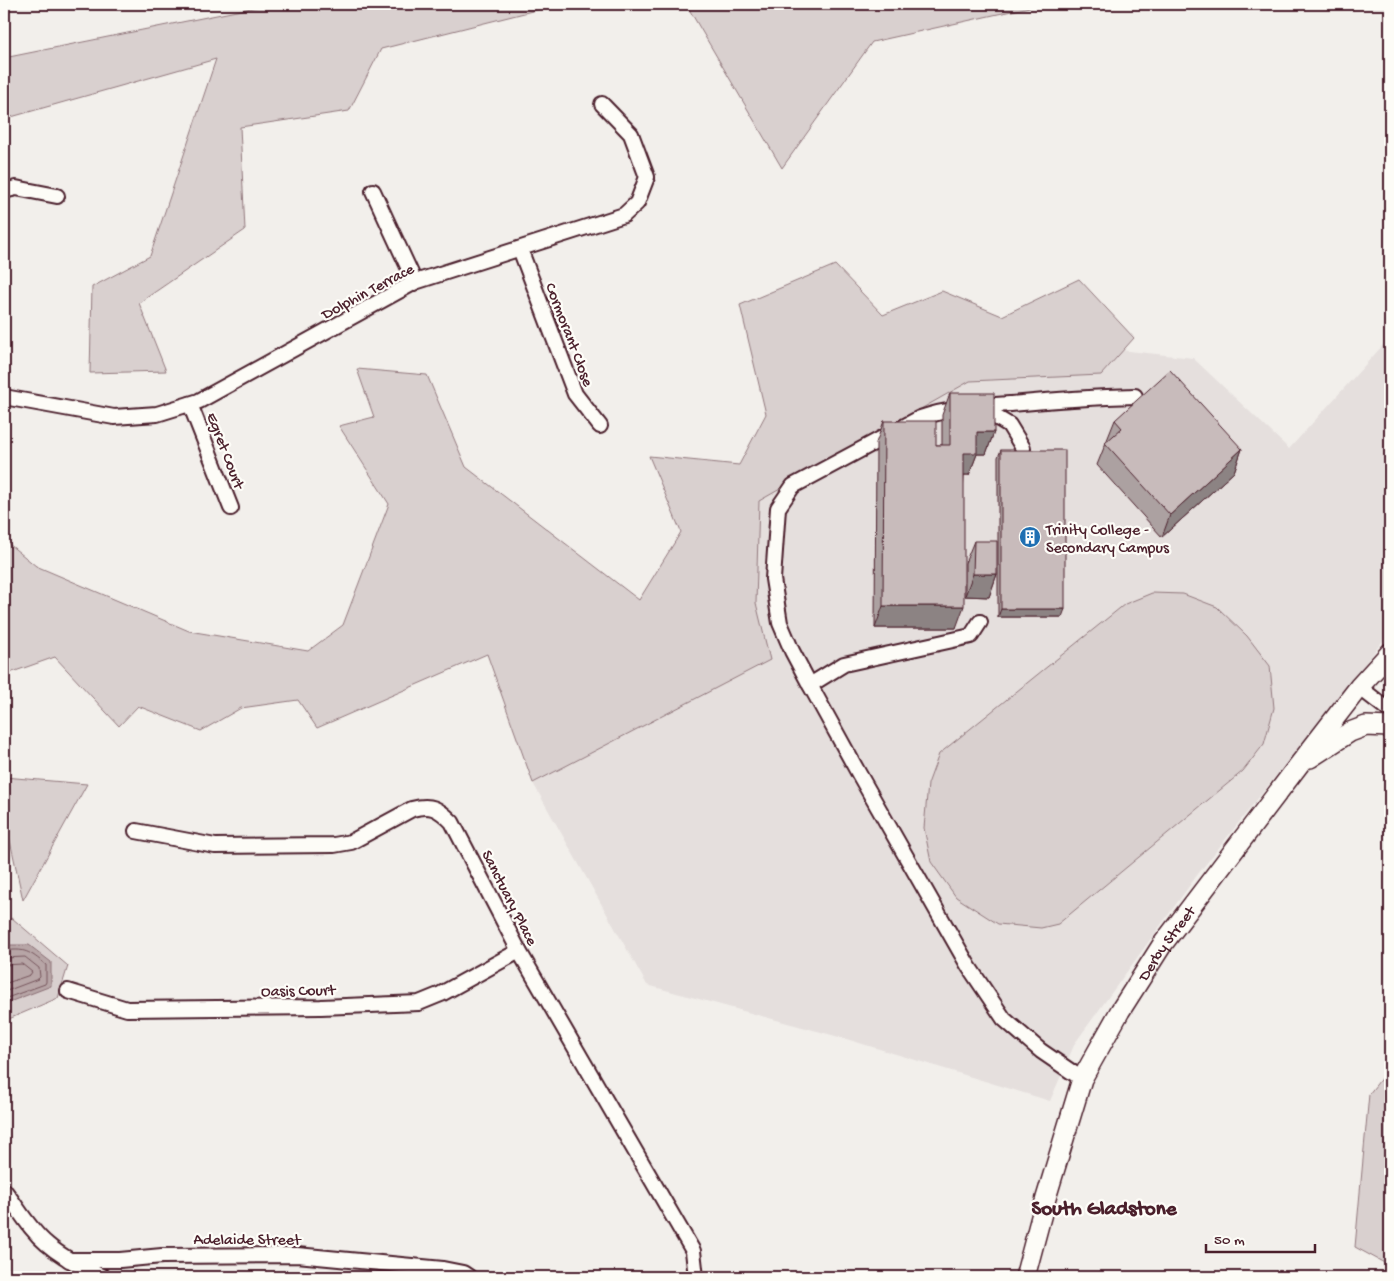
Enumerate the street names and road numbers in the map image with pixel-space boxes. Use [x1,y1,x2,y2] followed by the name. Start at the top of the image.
[318,260,419,326] street label: Dolphin Terrace
[539,281,596,390] street label: Cormorant Close
[201,411,247,493] street label: Egret Court
[476,848,540,950] street label: Sanctuary Place
[1135,902,1202,986] street label: Derby Street
[261,982,337,1003] street label: Oasis Court
[193,1232,302,1251] street label: Adelaide Street

